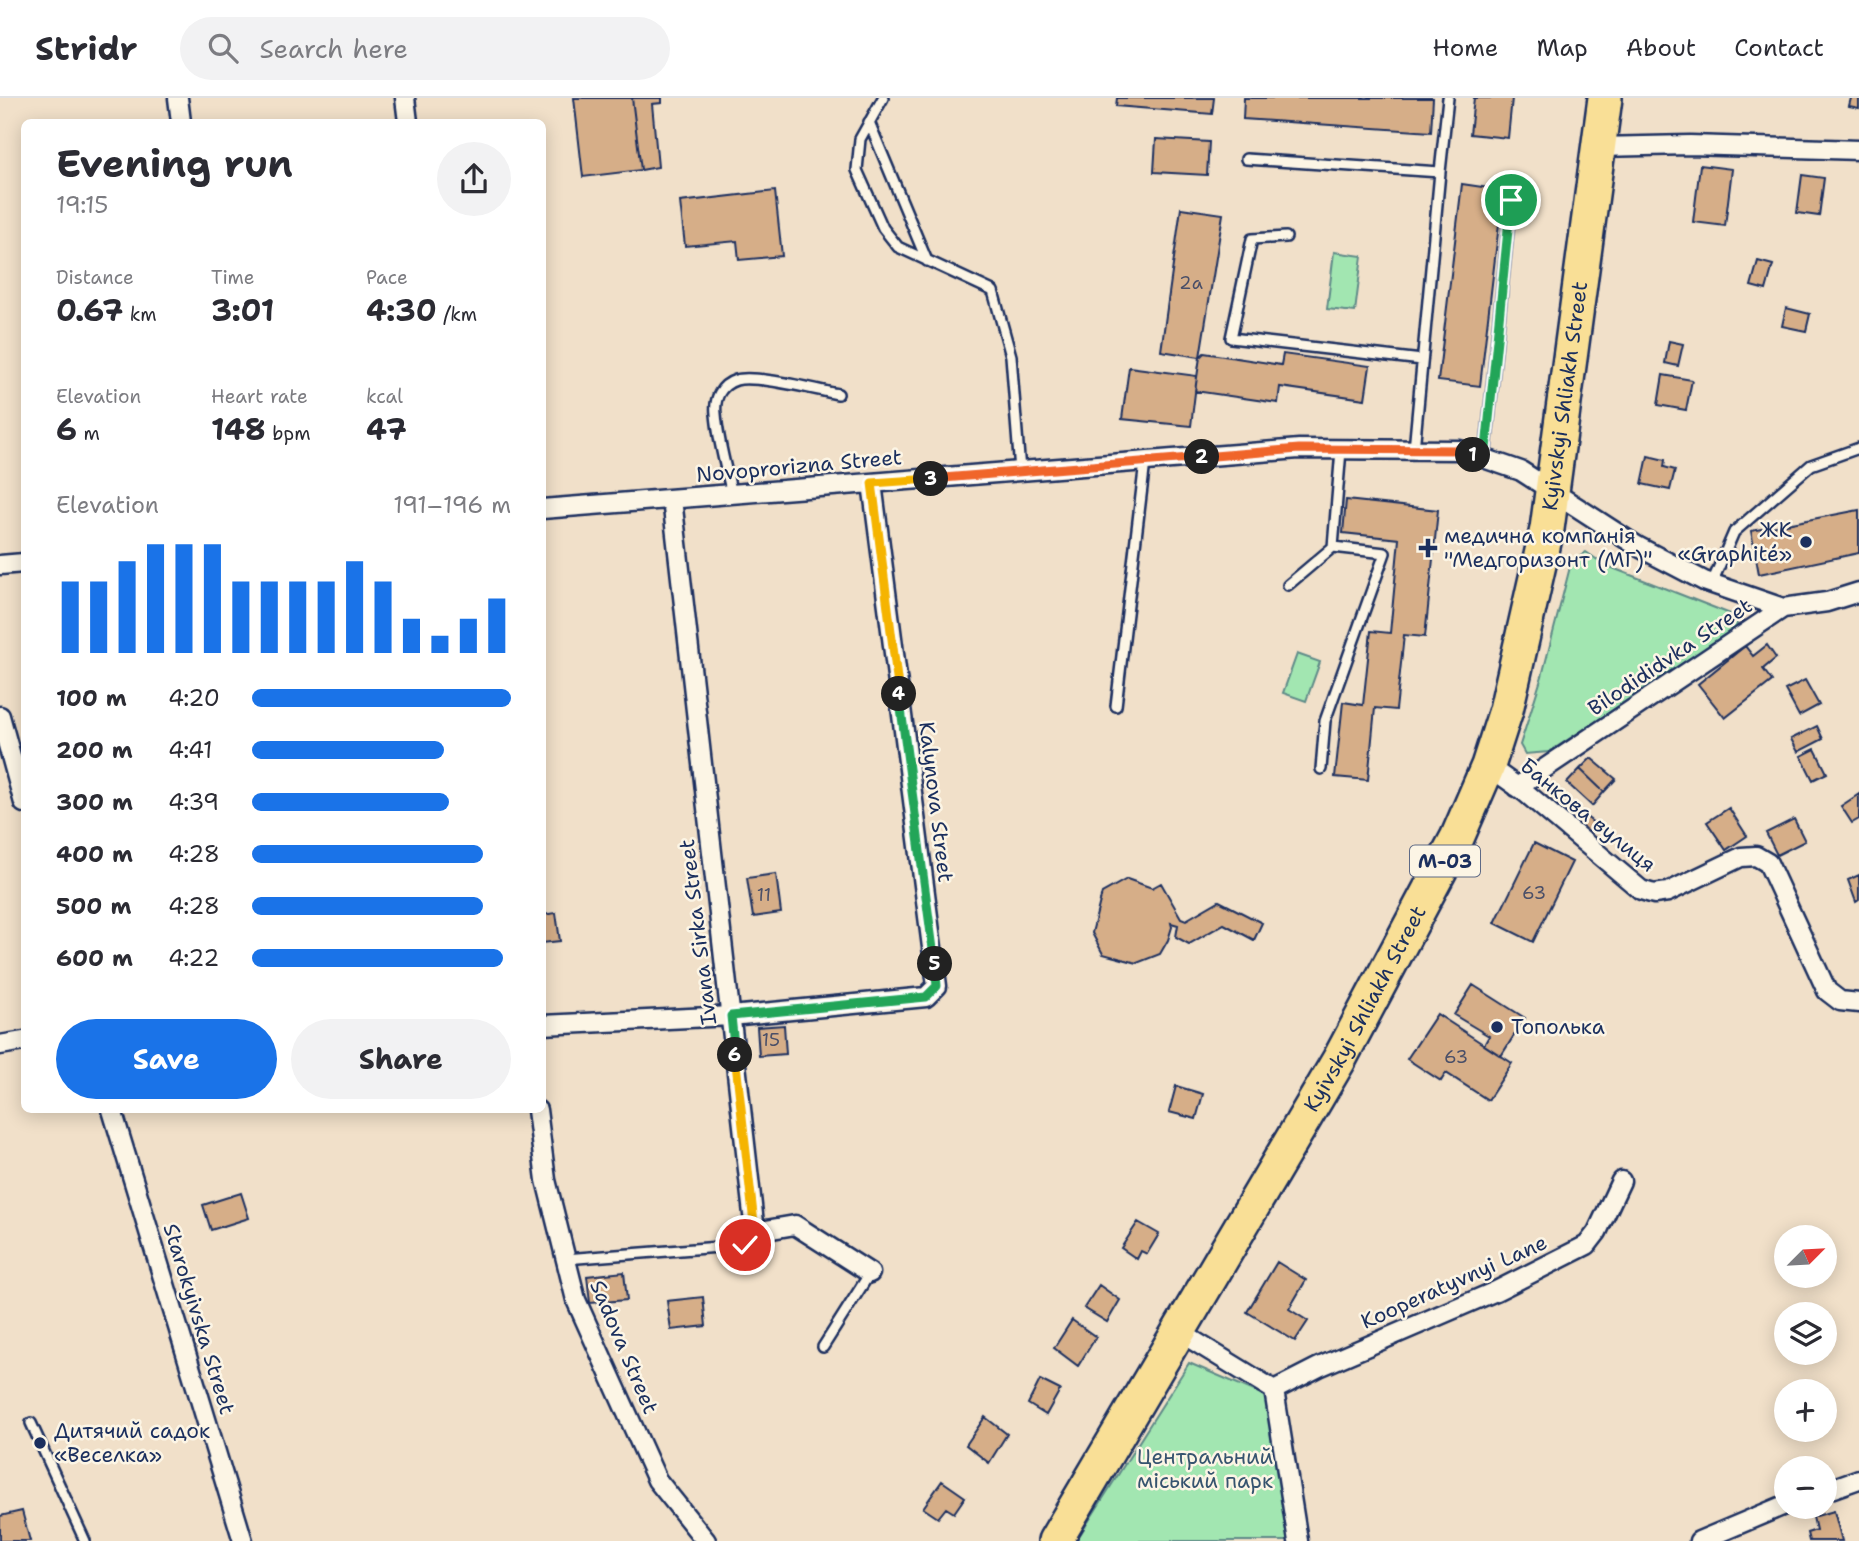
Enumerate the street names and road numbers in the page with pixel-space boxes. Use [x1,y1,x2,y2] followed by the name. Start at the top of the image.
[1536,280,1594,512] street label: Kyivskyi Shliakh Street
[695,443,903,489] street label: Novoprorizna Street
[1582,592,1758,722] street label: Bilodididvka Street
[912,720,960,884] street label: Kalynova Street
[1514,752,1662,878] street label: Банкова вулиця
[673,837,723,1027] street label: Ivana Sirka Street
[1410,846,1480,876] road number: М-03
[1297,901,1433,1117] street label: Kyivskyi Shliakh Street
[157,1220,241,1418] street label: Starokyivska Street
[1356,1228,1552,1336] street label: Kooperatyvnyi Lane
[583,1276,665,1418] street label: Sadova Street

